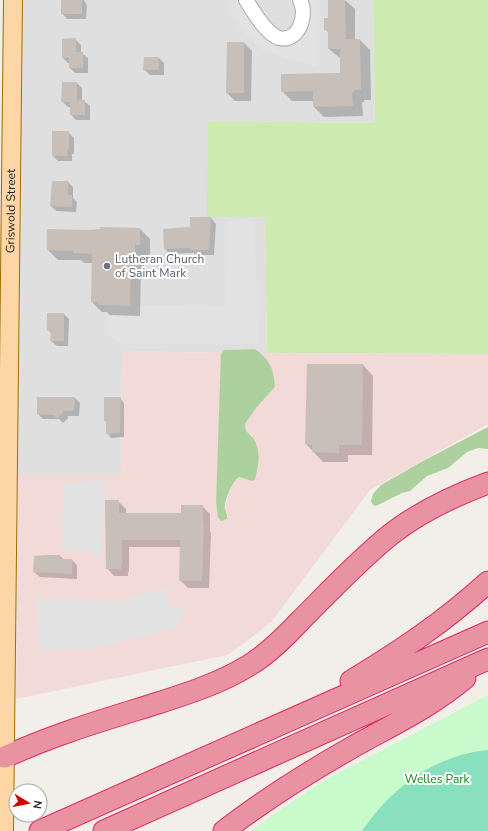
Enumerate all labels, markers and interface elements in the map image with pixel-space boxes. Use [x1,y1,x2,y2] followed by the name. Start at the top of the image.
[2,168,19,253] street label: Griswold Street
[115,251,204,281] place label: Lutheran Church of Saint Mark
[102,261,112,271] marker: Lutheran Church of Saint Mark
[404,771,471,787] park label: Welles Park
[8,783,48,823] north arrow
[29,799,45,810] text: N

